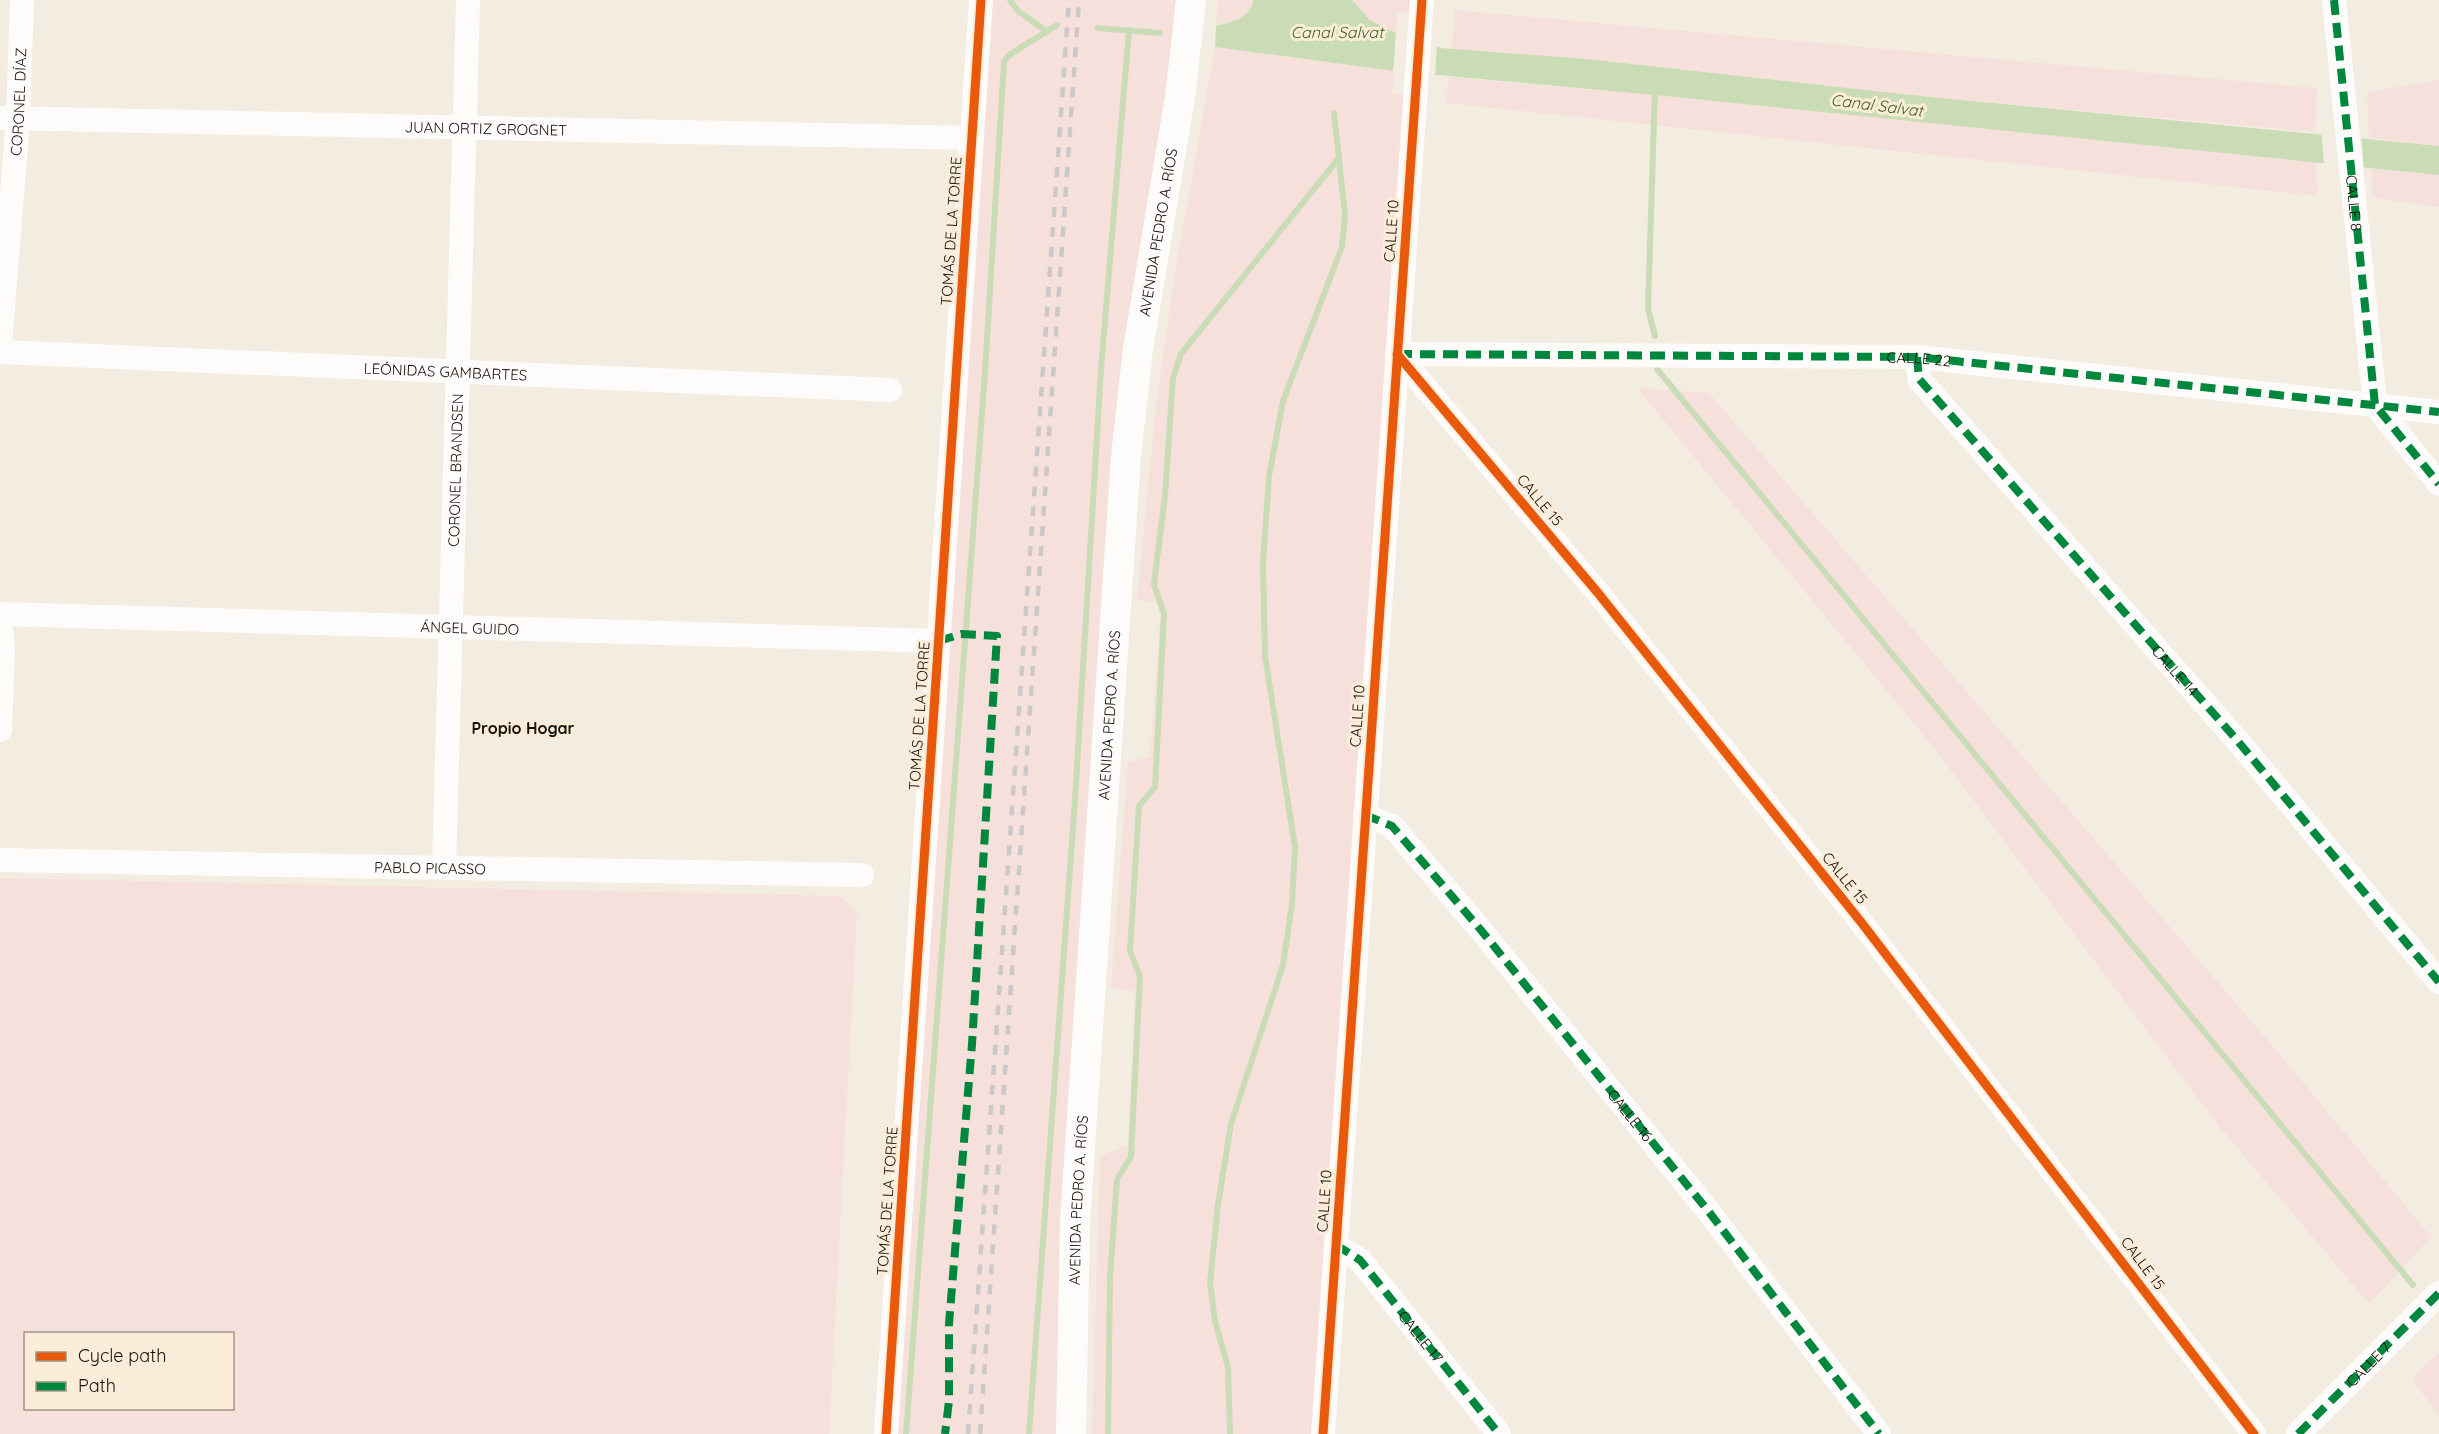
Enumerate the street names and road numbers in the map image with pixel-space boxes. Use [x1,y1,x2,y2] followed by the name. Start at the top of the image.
[6,47,30,156] street label: CORONEL DÍAZ
[404,117,567,139] street label: JUAN ORTIZ GROGNET
[1134,147,1181,318] street label: AVENIDA PEDRO A. RÍOS
[936,156,966,306] street label: TOMÁS DE LA TORRE
[2342,174,2367,232] street label: CALLE 8
[1379,199,1403,263] street label: CALLE 10
[1887,347,1952,370] street label: CALLE 22
[363,358,528,384] street label: LEÓNIDAS GAMBARTES
[443,393,467,547] street label: CORONEL BRANDSEN
[1513,470,1567,530] street label: CALLE 15
[420,617,520,638] street label: ÁNGEL GUIDO
[1094,630,1124,801] street label: AVENIDA PEDRO A. RÍOS
[904,641,934,791] street label: TOMÁS DE LA TORRE
[2148,641,2203,700] street label: CALLE 14
[1345,684,1369,748] street label: CALLE 10
[1818,848,1872,908] street label: CALLE 15
[374,857,486,878] street label: PABLO PICASSO
[1604,1085,1657,1145] street label: CALLE 16
[1064,1115,1092,1285] street label: AVENIDA PEDRO A. RÍOS
[872,1126,902,1276] street label: TOMÁS DE LA TORRE
[1312,1169,1336,1233] street label: CALLE 10
[2117,1233,2169,1293] street label: CALLE 15
[1394,1306,1448,1366] street label: CALLE 17
[2342,1337,2395,1390] street label: CALLE 7

